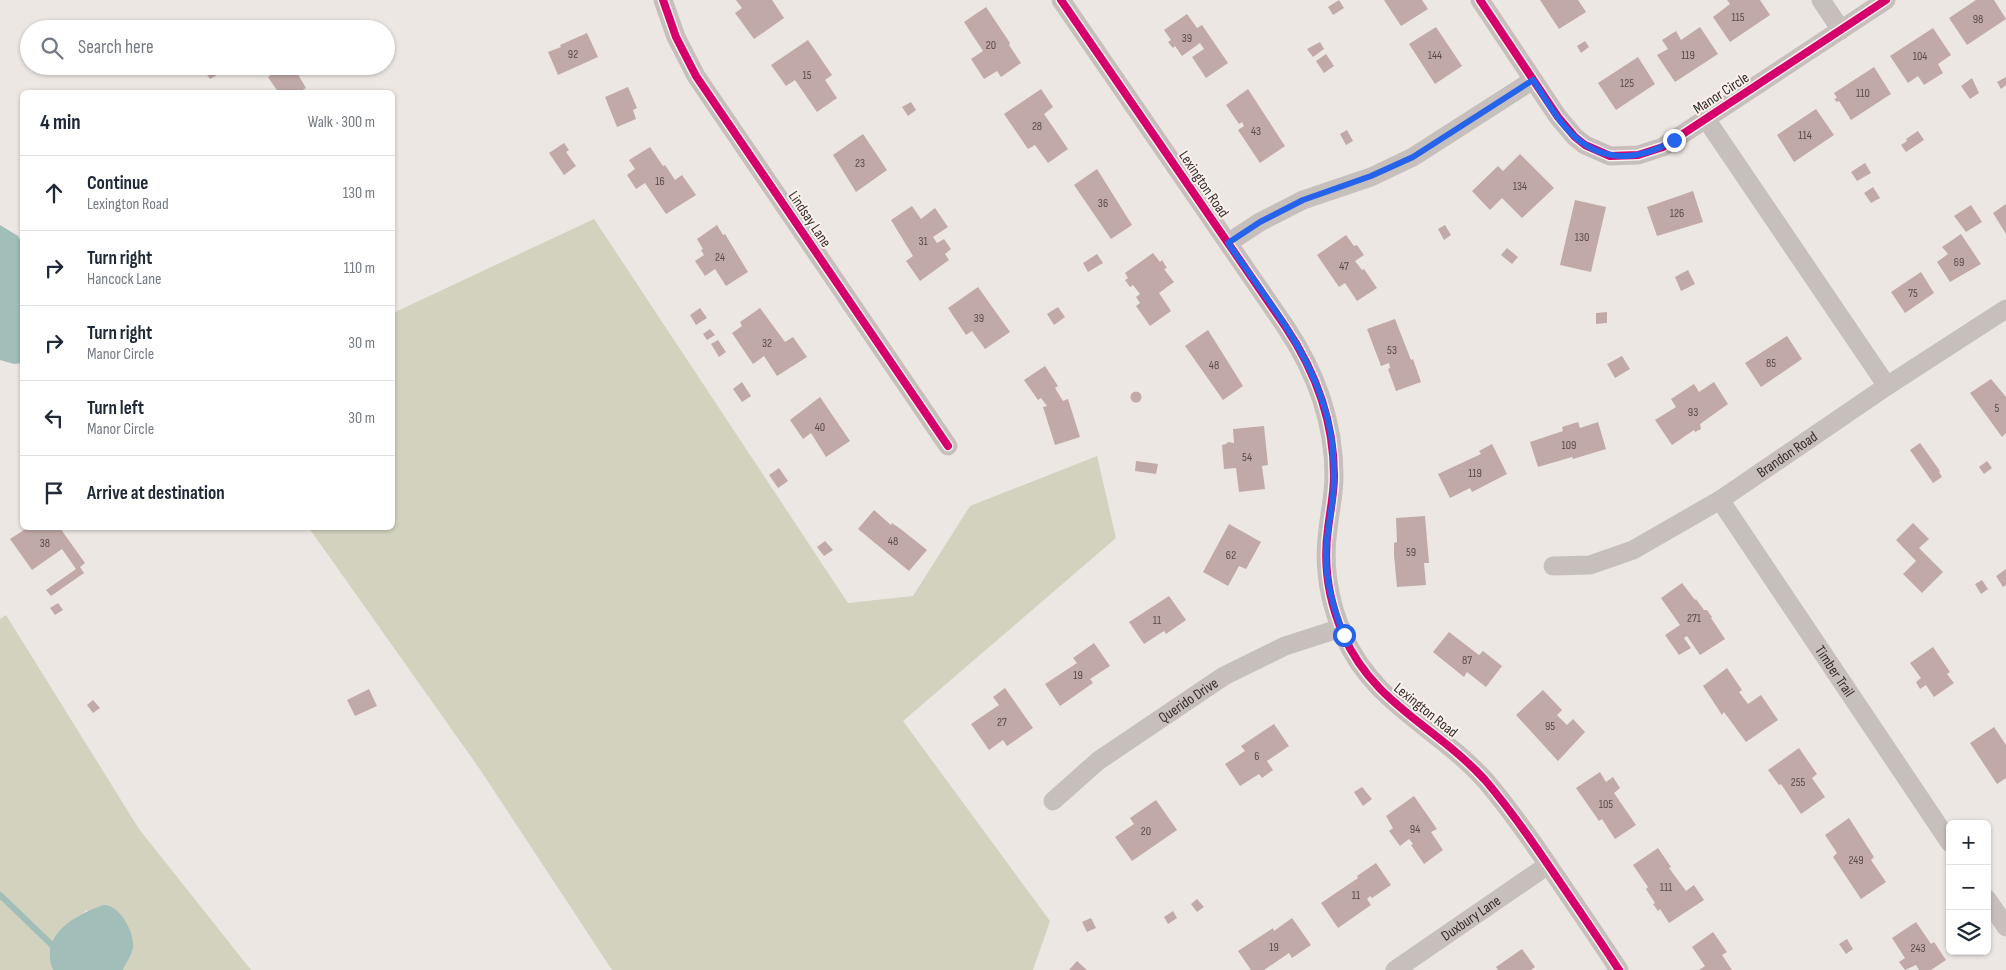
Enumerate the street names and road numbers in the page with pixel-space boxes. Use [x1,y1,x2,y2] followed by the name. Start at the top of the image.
[1690,68,1753,119] street label: Manor Circle
[1174,147,1233,221] street label: Lexington Road
[784,187,835,251] street label: Lindsay Lane
[1753,427,1821,482] street label: Brandon Road
[1810,642,1858,701] street label: Timber Trail
[1155,674,1222,727] street label: Querido Drive
[1390,679,1461,742] street label: Lexington Road
[1438,891,1505,945] street label: Duxbury Lane

